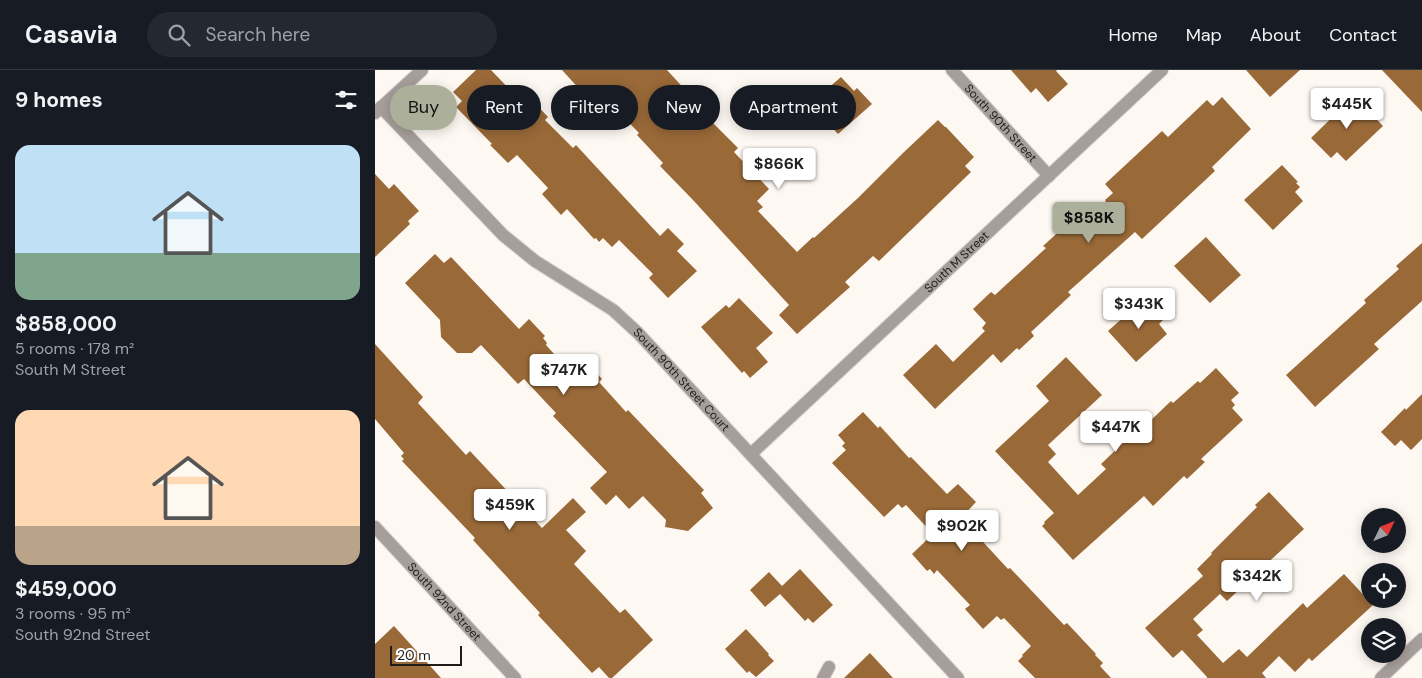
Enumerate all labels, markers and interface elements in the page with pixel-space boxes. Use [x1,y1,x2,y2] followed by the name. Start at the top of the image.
[147,12,497,57] search box
[25,19,117,50] text: Casavia
[165,21,193,49] icon: search
[205,22,310,47] text: Search here
[1108,23,1158,47] text: Home
[1186,23,1222,47] text: Map
[1250,23,1301,47] text: About
[1329,23,1397,47] text: Contact
[961,81,1041,166] street label: South 90th Street
[390,85,457,130] chip: Buy
[467,85,541,130] chip: Rent
[551,85,638,130] chip: Filters
[648,85,720,130] chip: New
[730,85,856,130] chip: Apartment
[15,86,103,114] text: 9 homes
[332,86,360,114] icon: filters
[1312,88,1382,130] pin: $445K
[1322,93,1372,114] text: $445K
[744,148,814,190] pin: $866K
[754,153,804,174] text: $866K
[143,178,233,268] icon: home
[1054,202,1124,244] pin: $858K
[1064,207,1114,228] text: $858K
[921,227,993,296] street label: South M Street
[1104,288,1174,330] pin: $343K
[1114,293,1164,314] text: $343K
[15,310,117,338] text: $858,000
[630,324,734,435] street label: South 90th Street Court
[15,338,134,359] text: 5 rooms · 178 m²
[529,354,599,396] pin: $747K
[15,359,126,380] text: South M Street
[541,359,587,380] text: $747K
[1081,410,1151,453] pin: $447K
[1091,416,1141,437] text: $447K
[143,443,233,533] icon: home
[475,488,545,531] pin: $459K
[485,494,535,515] text: $459K
[1361,508,1406,552] north arrow
[1361,508,1406,663] map controls
[927,510,997,552] pin: $902K
[937,515,987,536] text: $902K
[404,559,485,645] street label: South 92nd Street
[1222,560,1292,602] pin: $342K
[1361,563,1406,608] button: locate
[1232,565,1282,586] text: $342K
[15,575,117,603] text: $459,000
[15,603,131,624] text: 3 rooms · 95 m²
[1361,618,1406,663] button: layers
[15,624,150,645] text: South 92nd Street
[390,643,463,666] scale bar
[397,646,431,664] text: 20 m

